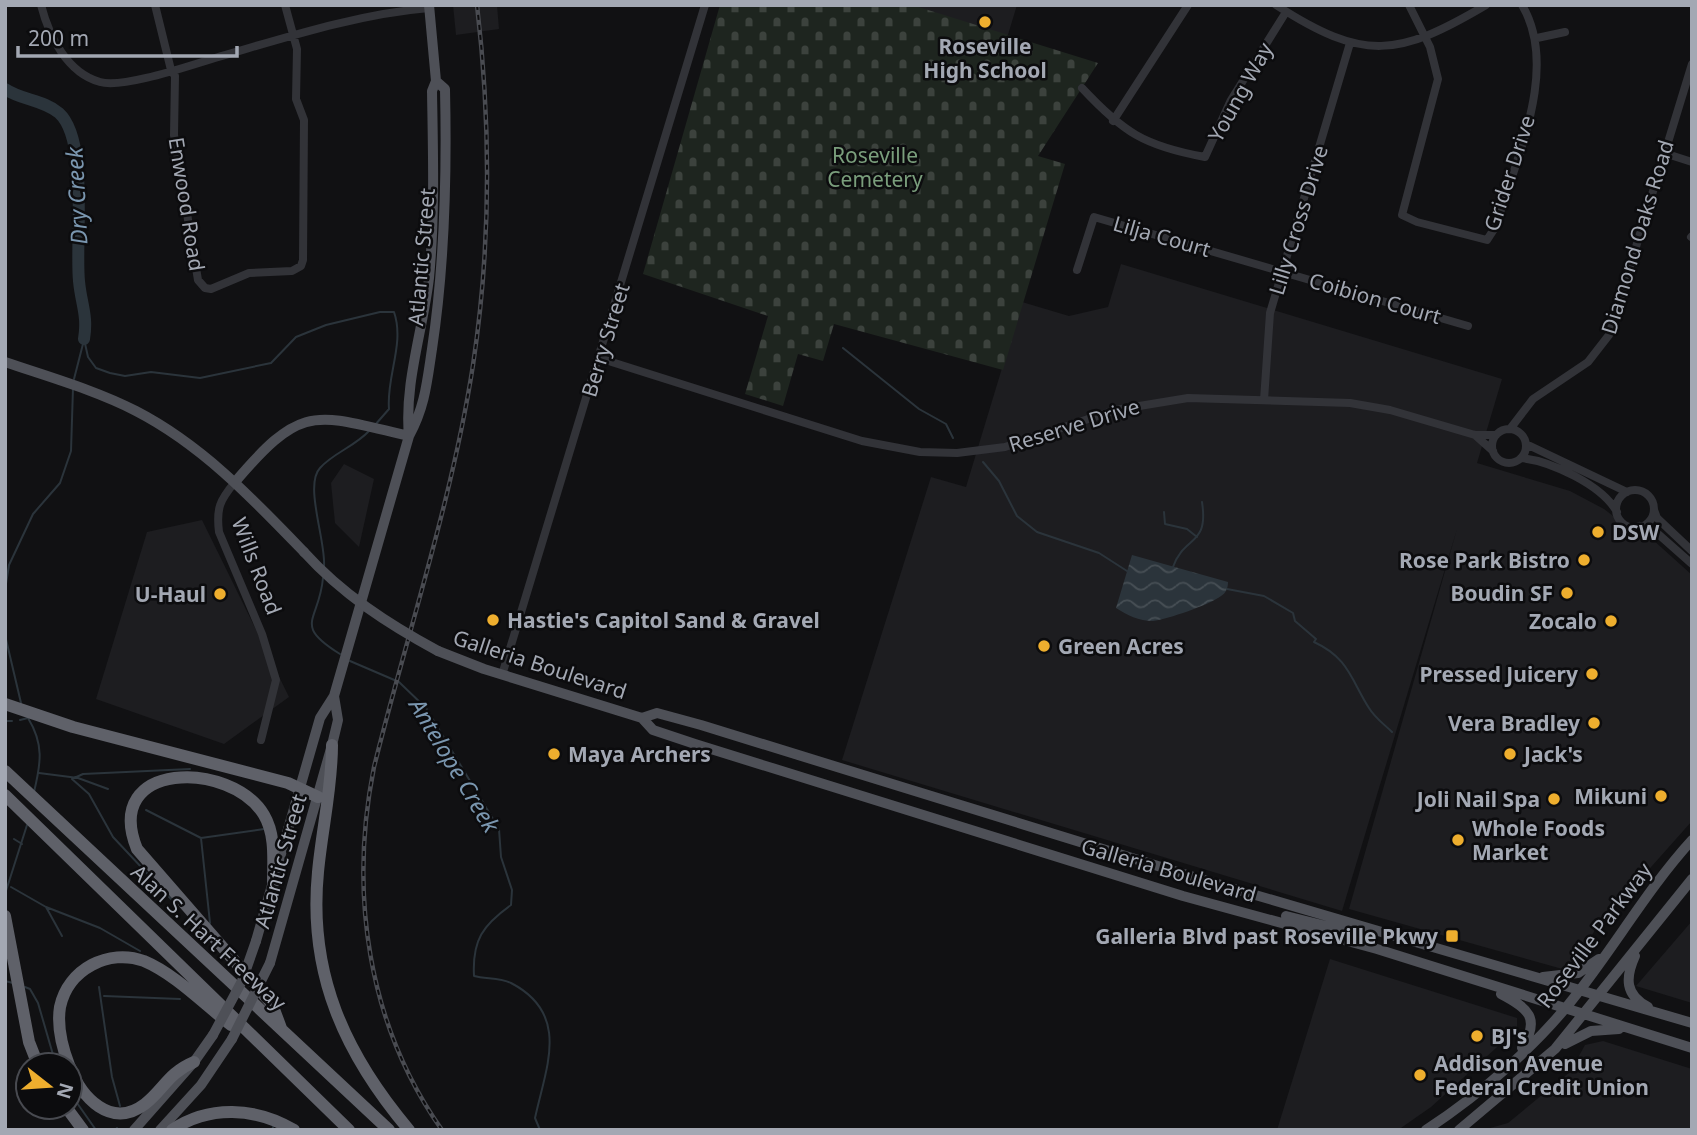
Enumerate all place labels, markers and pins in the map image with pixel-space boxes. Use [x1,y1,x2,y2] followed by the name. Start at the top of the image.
[977,14,993,30] marker: Roseville High School
[923,32,1047,84] place label: Roseville High School
[1612,518,1660,546] place label: DSW
[1590,524,1606,540] marker: DSW
[1399,546,1570,574] place label: Rose Park Bistro
[1576,552,1592,568] marker: Rose Park Bistro
[1450,579,1553,607] place label: Boudin SF
[135,580,206,608] place label: U-Haul
[1559,585,1575,601] marker: Boudin SF
[212,586,228,602] marker: U-Haul
[507,606,820,634] place label: Hastie's Capitol Sand & Gravel
[1529,607,1597,635] place label: Zocalo
[485,612,501,628] marker: Hastie's Capitol Sand & Gravel
[1603,613,1619,629] marker: Zocalo
[1058,632,1184,660] place label: Green Acres
[1036,638,1052,654] marker: Green Acres
[1419,660,1578,688] place label: Pressed Juicery
[1584,666,1600,682] marker: Pressed Juicery
[1448,709,1580,737] place label: Vera Bradley
[1586,715,1602,731] marker: Vera Bradley
[568,740,711,768] place label: Maya Archers
[1522,740,1583,768] place label: Jack's
[546,746,562,762] marker: Maya Archers
[1502,746,1518,762] marker: Jack's
[1574,782,1647,810] place label: Mikuni
[1415,785,1540,813] place label: Joli Nail Spa
[1653,788,1669,804] marker: Mikuni
[1546,791,1562,807] marker: Joli Nail Spa
[1472,814,1605,866] place label: Whole Foods Market
[1450,832,1466,848] marker: Whole Foods Market
[1095,922,1438,950] place label: Galleria Blvd past Roseville Pkwy
[1444,928,1460,944] marker: Galleria Blvd past Roseville Pkwy
[1491,1022,1527,1050] place label: BJ's
[1469,1028,1485,1044] marker: BJ's
[1434,1049,1649,1101] place label: Addison Avenue Federal Credit Union
[1412,1067,1428,1083] marker: Addison Avenue Federal Credit Union

